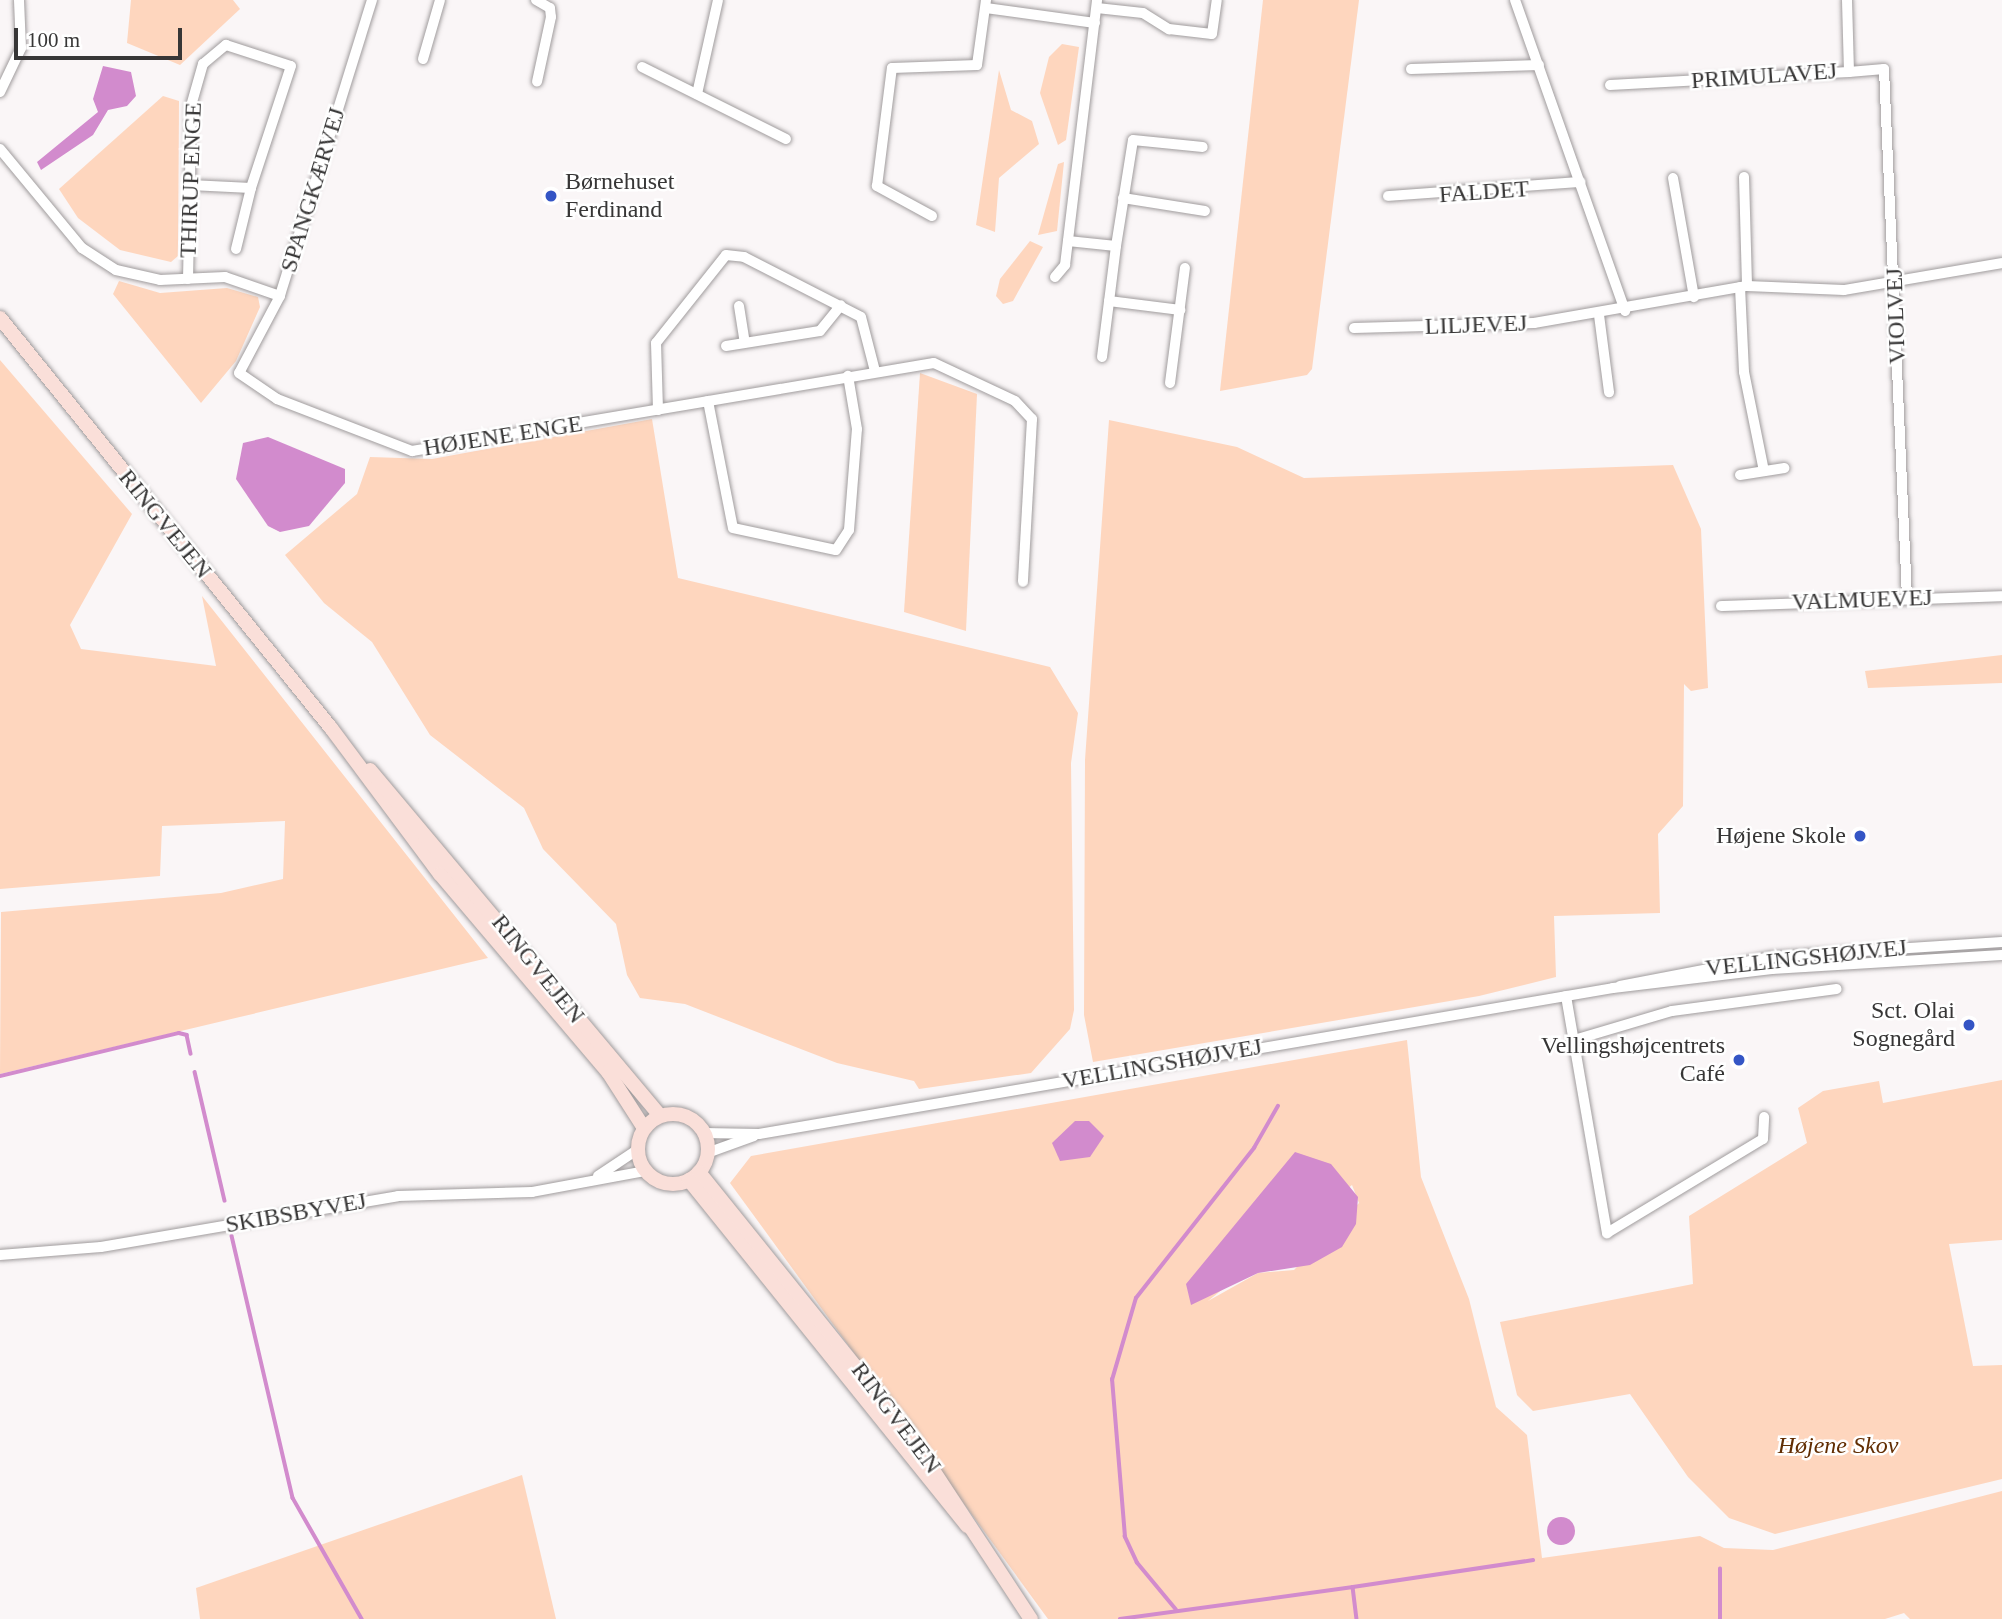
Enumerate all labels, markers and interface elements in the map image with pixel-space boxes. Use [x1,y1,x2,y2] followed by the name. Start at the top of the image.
[18,14,186,58] scale bar
[27,28,80,52] text: 100 m
[1690,57,1838,95] street label: PRIMULAVEJ
[174,101,208,259] street label: THIRUP ENGE
[274,104,352,276] street label: SPANGKÆRVEJ
[565,168,674,224] place label: Børnehuset Ferdinand
[1438,174,1530,210] street label: FALDET
[543,188,559,204] marker: Børnehuset Ferdinand
[1880,267,1912,365] street label: VIOLVEJ
[1424,309,1528,341] street label: LILJEVEJ
[421,409,585,463] street label: HØJENE ENGE
[112,464,218,584] street label: RINGVEJEN
[1791,583,1933,617] street label: VALMUEVEJ
[1716,822,1846,850] place label: Højene Skole
[1852,828,1868,844] marker: Højene Skole
[485,909,591,1029] street label: RINGVEJEN
[1704,933,1908,983] street label: VELLINGSHØJVEJ
[1852,997,1955,1053] place label: Sct. Olai Sognegård
[1961,1017,1977,1033] marker: Sct. Olai Sognegård
[1060,1032,1264,1096] street label: VELLINGSHØJVEJ
[1541,1032,1725,1088] place label: Vellingshøjcentrets Café
[1731,1052,1747,1068] marker: Vellingshøjcentrets Café
[223,1186,369,1240] street label: SKIBSBYVEJ
[845,1357,947,1479] street label: RINGVEJEN
[1778,1432,1898,1460] park label: Højene Skov

